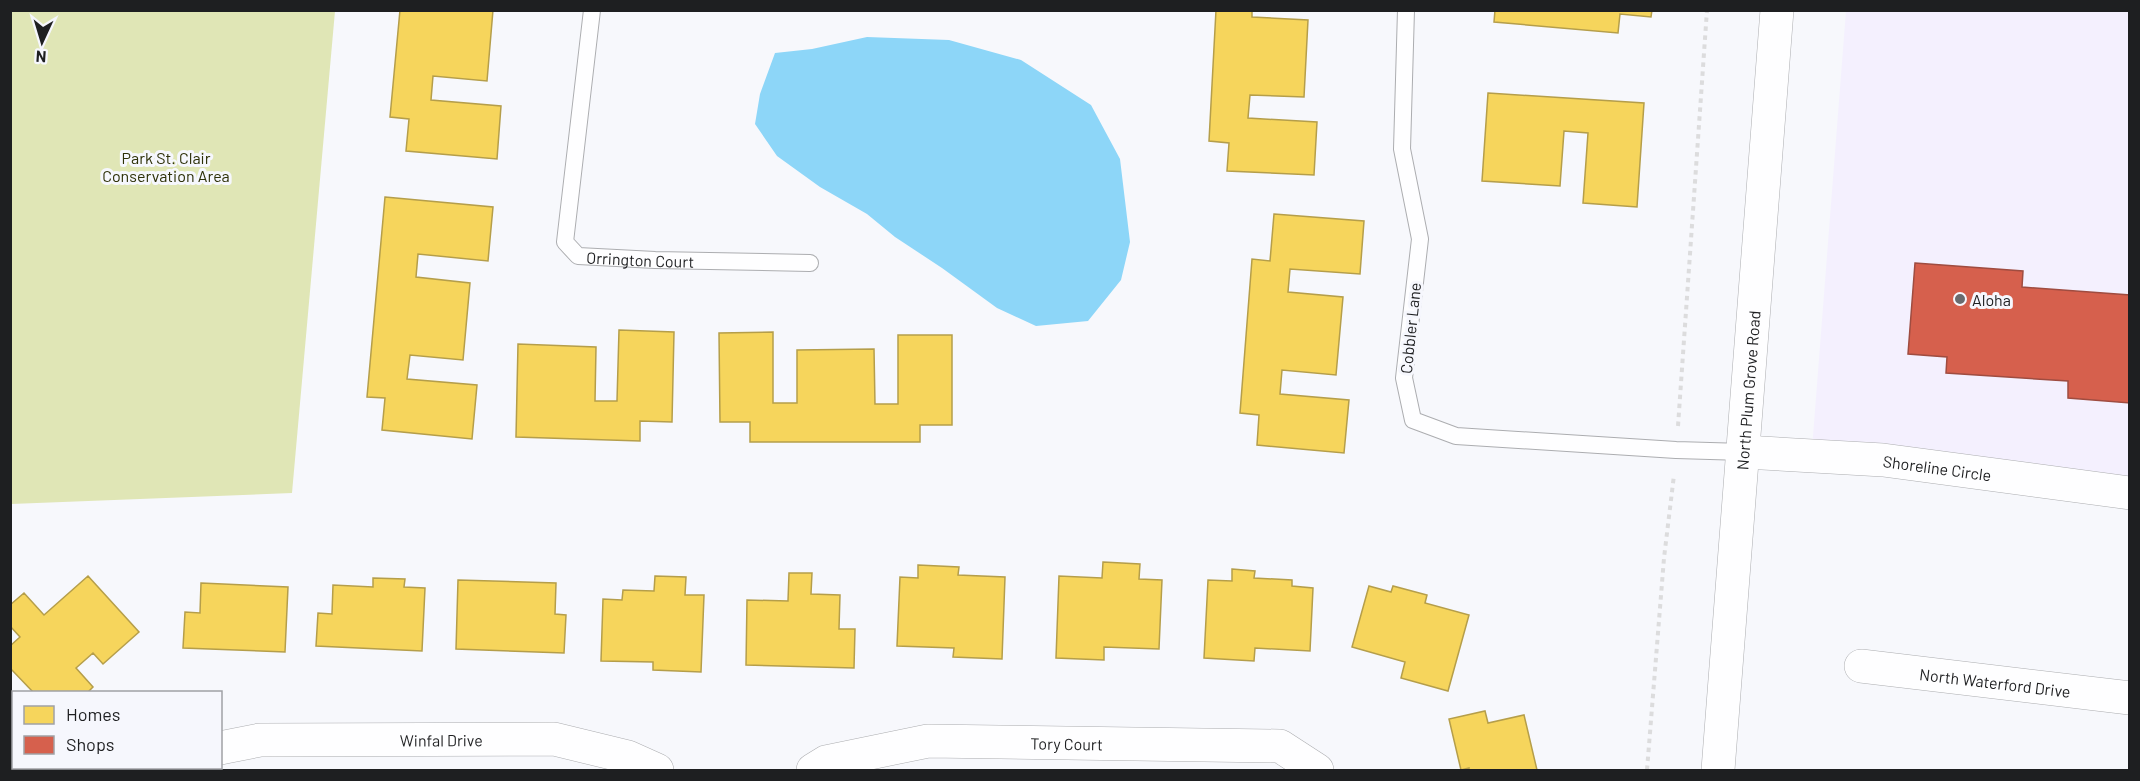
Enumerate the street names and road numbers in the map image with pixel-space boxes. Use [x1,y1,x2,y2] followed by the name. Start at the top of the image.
[586,247,694,270] street label: Orrington Court
[1396,282,1424,374] street label: Cobbler Lane
[1732,310,1763,471] street label: North Plum Grove Road
[1882,451,1993,484] street label: Shoreline Circle
[1918,664,2072,700] street label: North Waterford Drive
[400,730,483,749] street label: Winfal Drive
[1030,733,1103,753] street label: Tory Court

